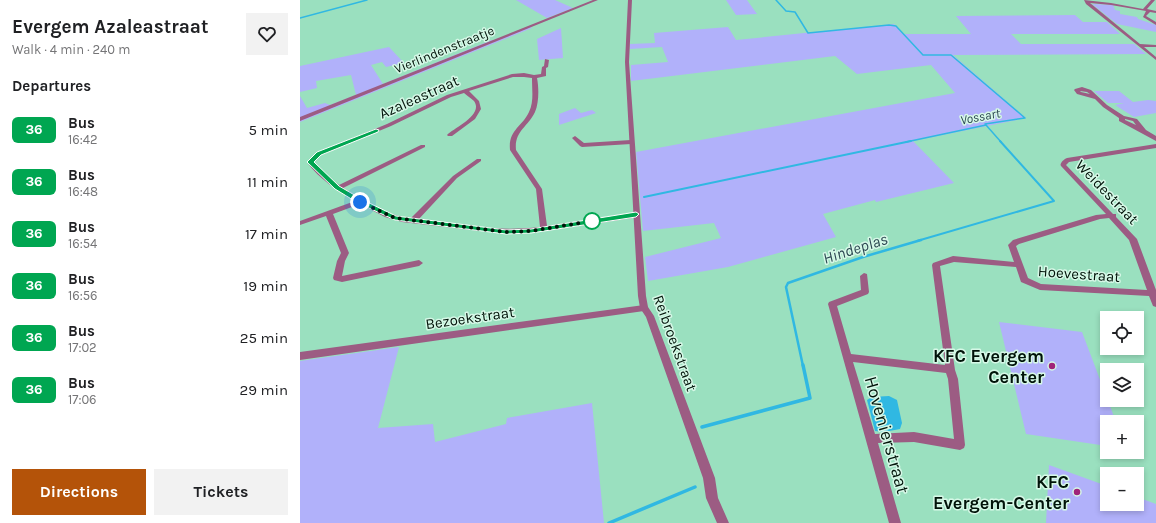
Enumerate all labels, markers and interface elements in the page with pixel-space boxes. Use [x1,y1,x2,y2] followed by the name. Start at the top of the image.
[246,13,288,55] button: heart
[12,16,208,38] text: Evergem Azaleastraat
[392,22,497,76] street label: Vierlindenstraatje
[12,42,130,57] text: Walk · 4 min · 240 m
[376,71,462,123] street label: Azaleastraat
[12,77,91,95] text: Departures
[959,105,1002,128] water label: Vossart
[68,114,95,132] text: Bus
[25,121,43,138] text: 36
[248,121,288,139] text: 5 min
[68,132,98,147] text: 16:42
[1072,156,1142,228] street label: Weidestraat
[68,166,95,184] text: Bus
[25,173,43,190] text: 36
[247,173,288,191] text: 11 min
[68,184,98,199] text: 16:48
[350,192,370,212] your location
[583,212,601,230] unlabelled marker
[68,218,95,236] text: Bus
[25,225,43,242] text: 36
[245,225,288,243] text: 17 min
[820,229,890,268] water label: Hindeplas
[68,236,97,251] text: 16:54
[1037,262,1121,286] street label: Hoevestraat
[68,270,95,288] text: Bus
[25,277,43,294] text: 36
[243,277,288,295] text: 19 min
[68,288,98,303] text: 16:56
[649,292,701,394] street label: Reibroekstraat
[424,303,516,333] street label: Bezoekstraat
[1100,311,1144,511] map controls
[1100,311,1144,355] button: locate
[68,322,95,340] text: Bus
[25,329,43,346] text: 36
[240,329,288,347] text: 25 min
[68,340,97,355] text: 17:02
[933,345,1044,388] place label: KFC Evergem Center
[1047,361,1057,371] marker: KFC Evergem Center
[1100,363,1144,407] button: layers
[68,374,95,392] text: Bus
[860,374,914,497] street label: Hovenierstraat
[25,381,43,398] text: 36
[239,381,288,399] text: 29 min
[68,392,97,407] text: 17:06
[1100,415,1144,459] button: +
[1100,467,1144,511] button: −
[12,469,146,515] button: Directions
[154,469,288,515] button: Tickets
[933,471,1069,514] place label: KFC Evergem-Center
[1072,487,1082,497] marker: KFC Evergem-Center

